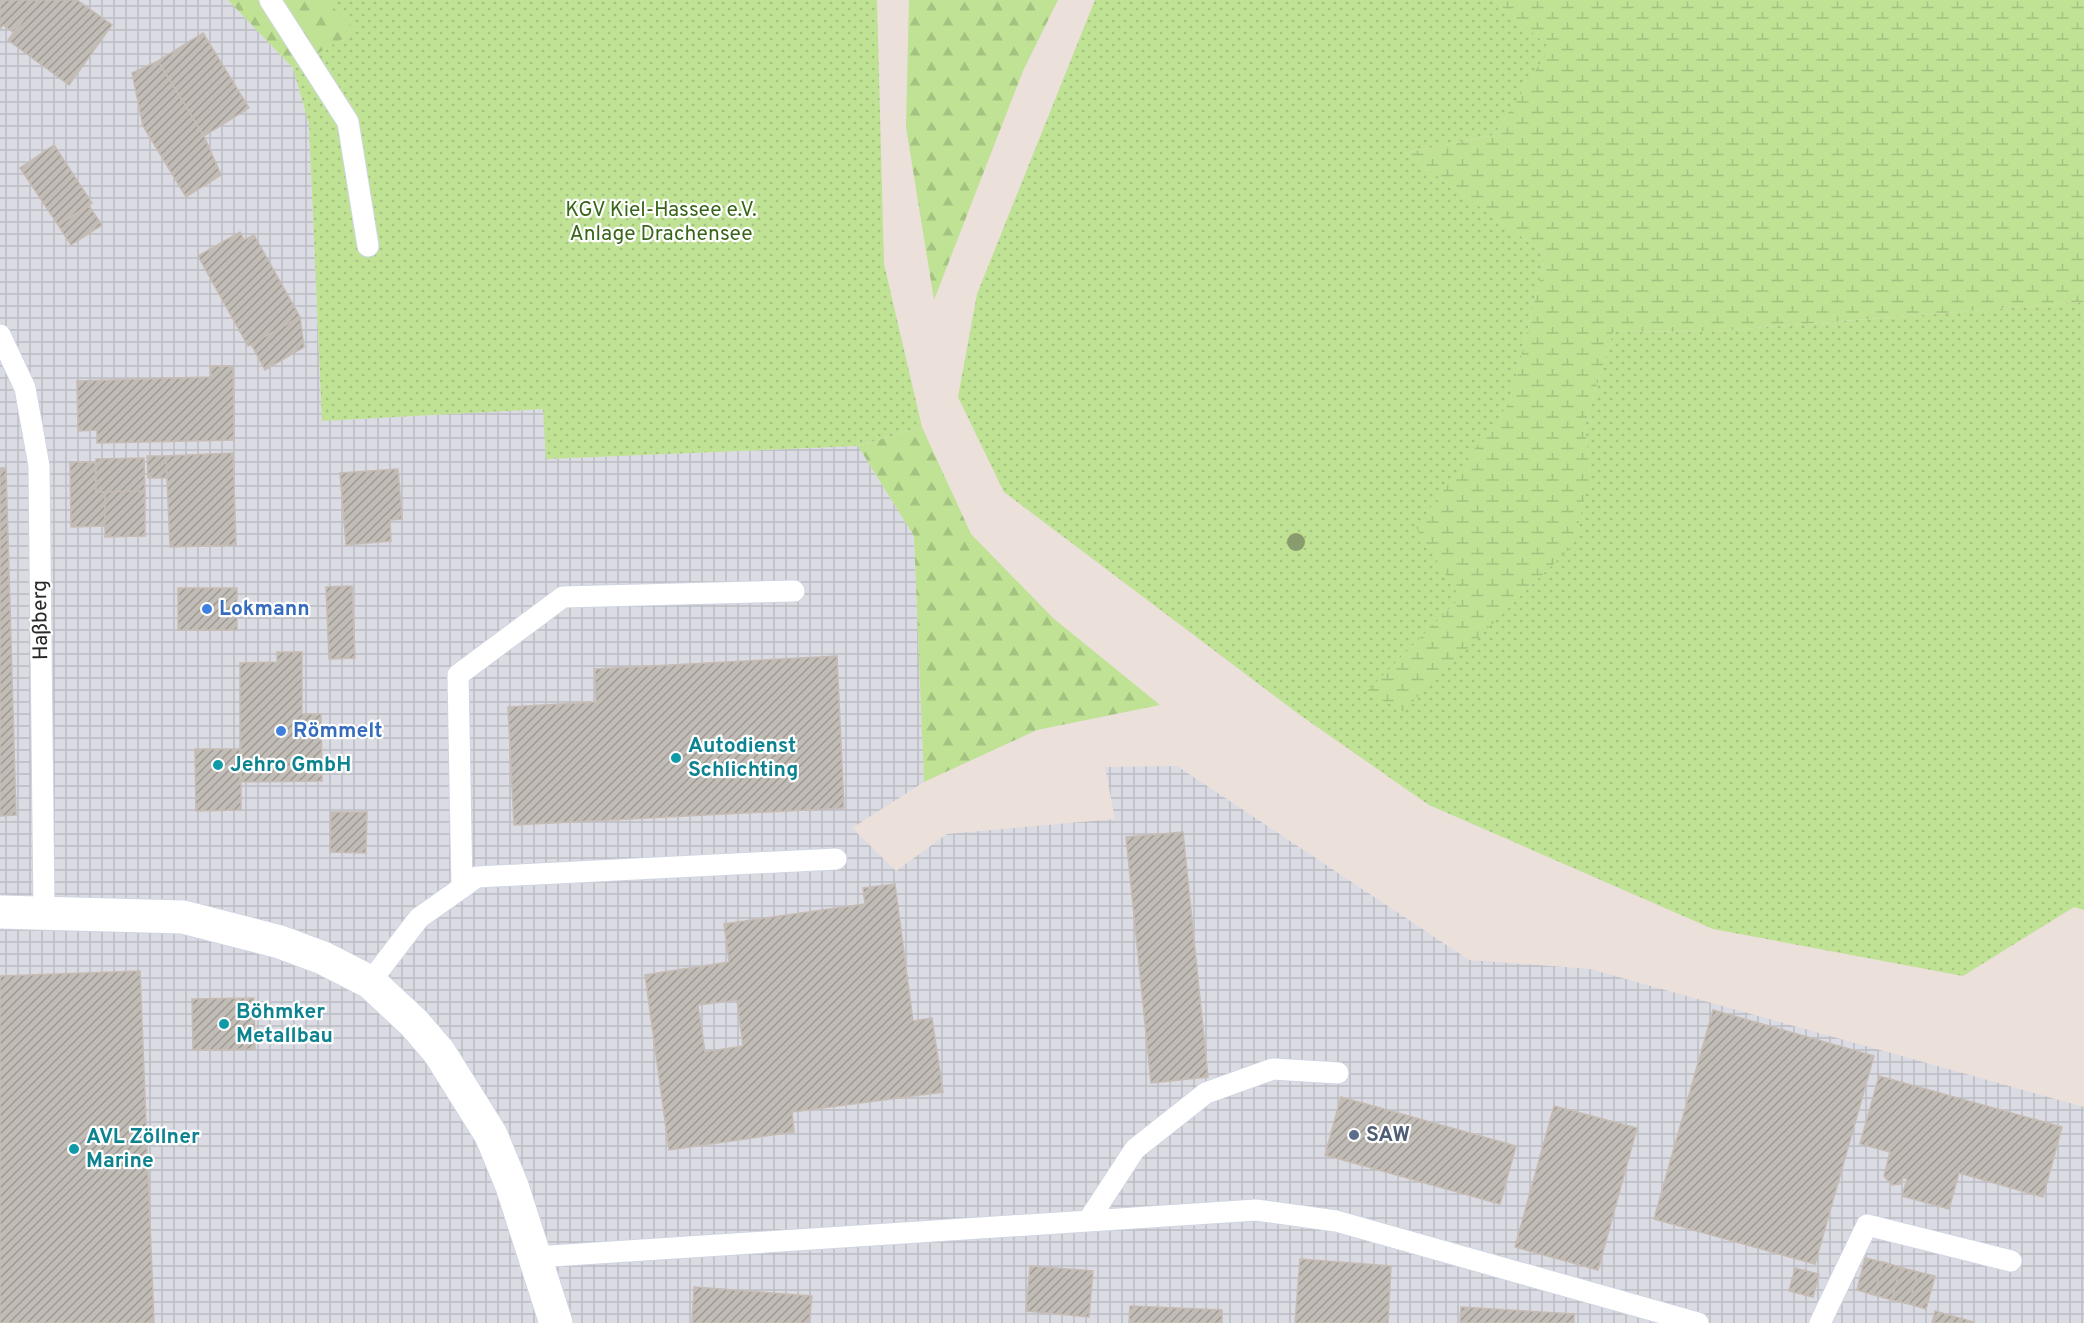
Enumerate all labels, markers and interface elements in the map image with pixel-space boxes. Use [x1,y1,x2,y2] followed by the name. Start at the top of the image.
[565,197,757,248] park label: KGV Kiel-Hassee e.V. Anlage Drachensee
[27,580,55,660] street label: Haßberg
[219,596,310,623] place label: Lokmann
[200,602,214,616] marker: Lokmann
[293,718,382,745] place label: Römmelt
[274,724,288,738] marker: Römmelt
[688,733,798,784] place label: Autodienst Schlichting
[669,751,683,765] marker: Autodienst Schlichting
[230,752,351,779] place label: Jehro GmbH
[211,758,225,772] marker: Jehro GmbH
[236,999,333,1050] place label: Böhmker Metallbau
[217,1017,231,1031] marker: Böhmker Metallbau
[1366,1122,1410,1149] place label: SAW
[86,1124,200,1175] place label: AVL Zöllner Marine
[1347,1128,1361,1142] marker: SAW
[67,1142,81,1156] marker: AVL Zöllner Marine

